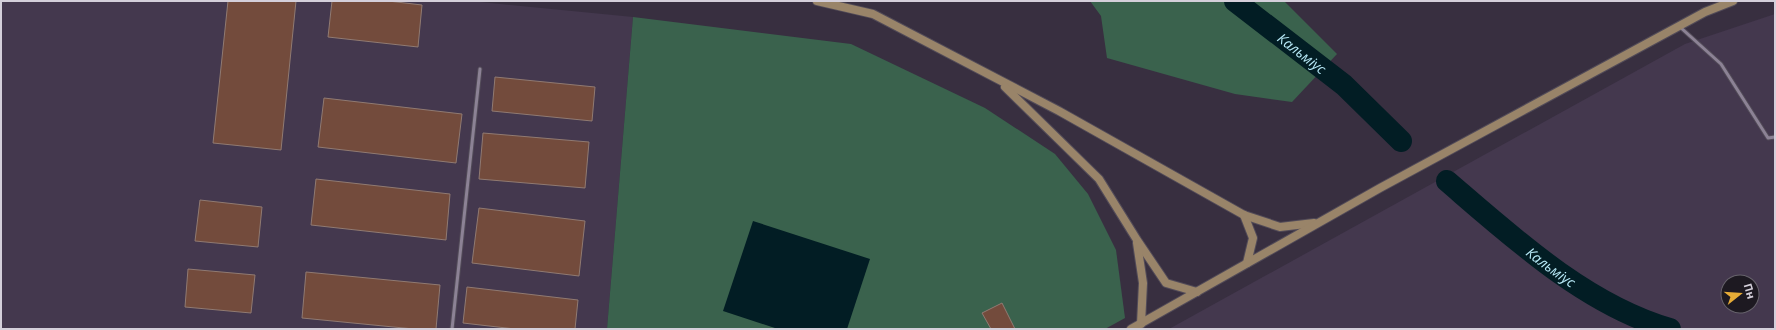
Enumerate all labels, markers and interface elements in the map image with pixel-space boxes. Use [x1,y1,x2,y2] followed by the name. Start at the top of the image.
[1274,28,1331,78] water label: Кальміус
[1523,242,1580,291] water label: Кальміус
[1720,274,1760,314] north arrow
[1741,281,1759,301] text: Пн

